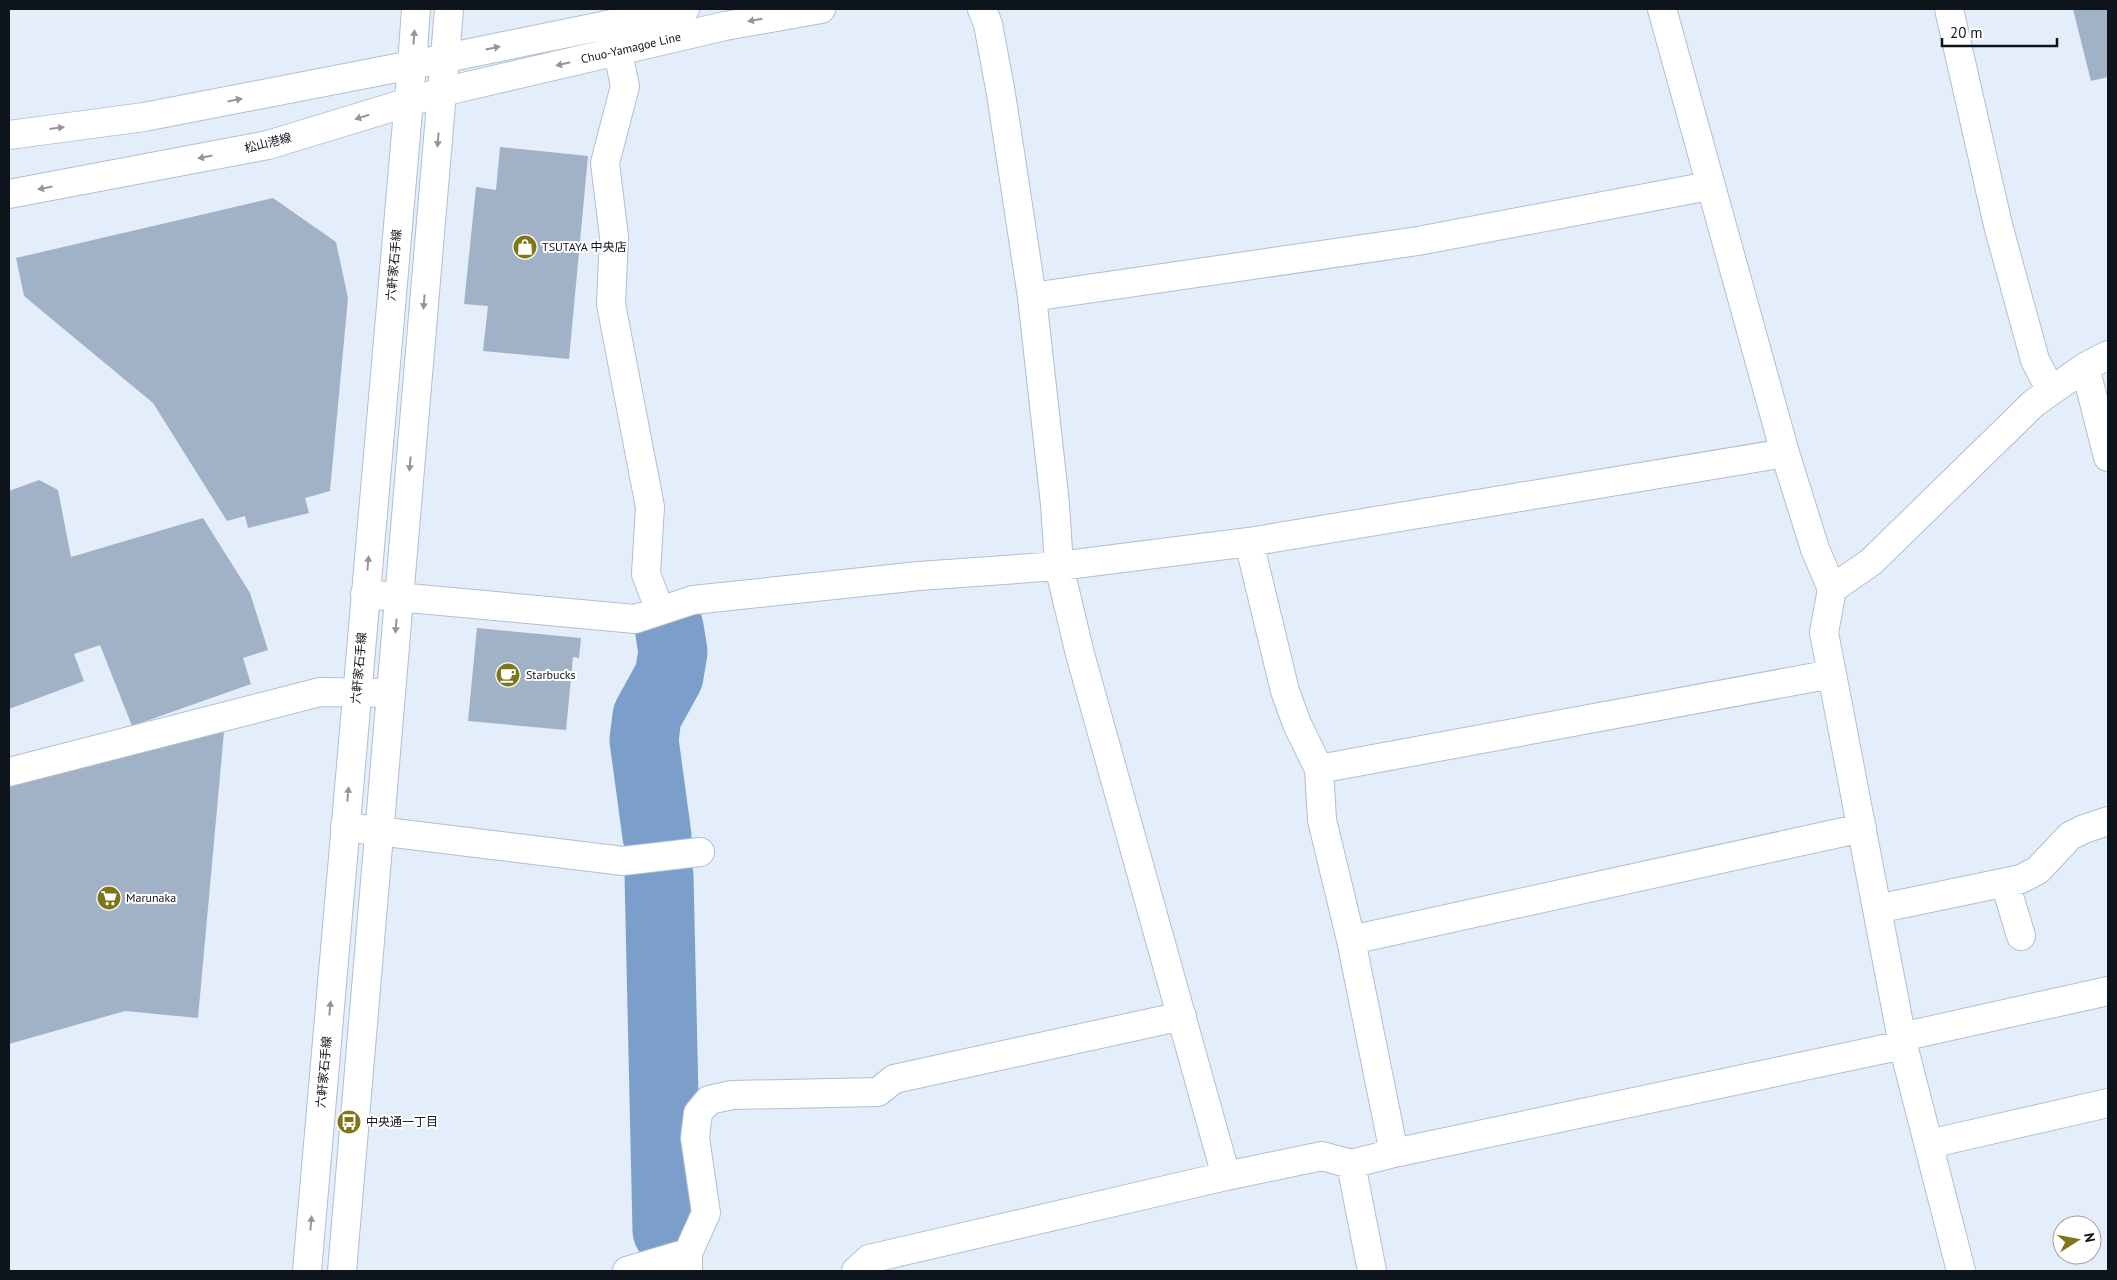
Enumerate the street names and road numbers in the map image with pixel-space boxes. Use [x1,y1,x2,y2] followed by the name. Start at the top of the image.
[579,29,682,66] street label: Chuo-Yamagoe Line
[243,129,293,156] street label: 松山港線
[383,228,404,301] street label: 六軒家石手線
[348,631,369,704] street label: 六軒家石手線
[313,1035,334,1108] street label: 六軒家石手線

